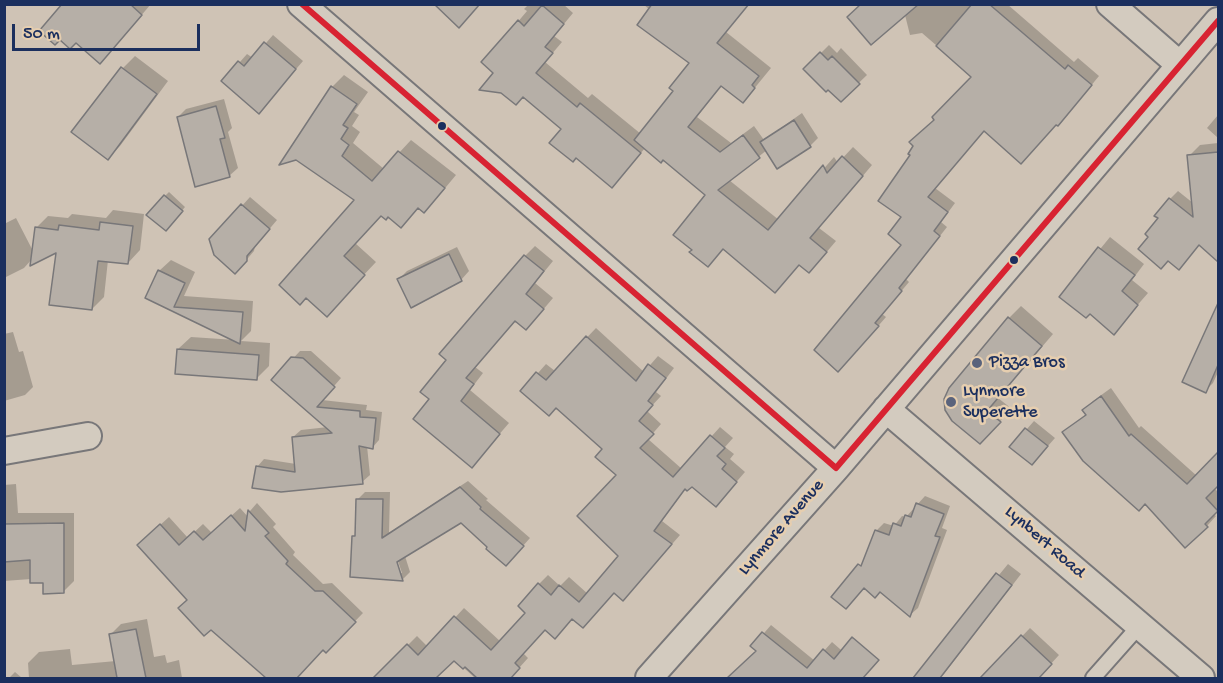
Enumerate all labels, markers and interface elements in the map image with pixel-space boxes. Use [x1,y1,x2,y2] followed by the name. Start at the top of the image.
[15,12,202,50] scale bar
[23,24,60,45] text: 50 m
[436,120,448,132] unlabelled marker
[1008,254,1020,266] unlabelled marker
[989,352,1065,374] place label: Pizza Bros
[970,356,984,370] marker: Pizza Bros
[963,381,1038,424] place label: Lynmore Superette
[944,395,958,409] marker: Lynmore Superette
[734,476,830,580] street label: Lynmore Avenue
[999,502,1089,584] street label: Lynbert Road

